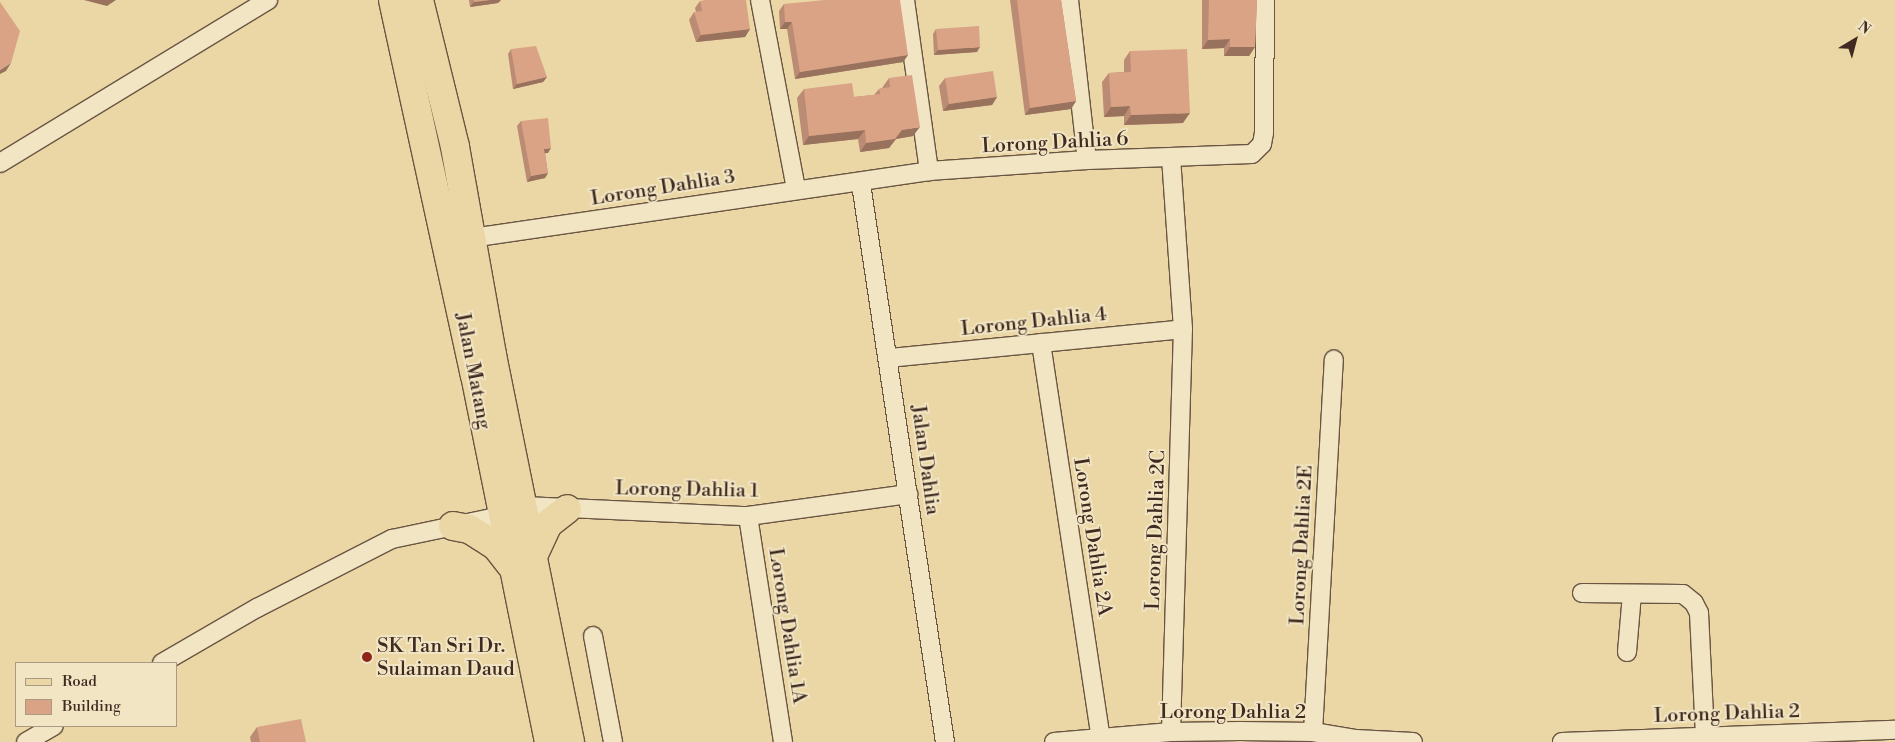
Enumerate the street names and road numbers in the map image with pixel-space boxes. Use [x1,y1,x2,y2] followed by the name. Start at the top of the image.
[981,127,1129,159] street label: Lorong Dahlia 6
[589,165,737,211] street label: Lorong Dahlia 3
[960,302,1108,342] street label: Lorong Dahlia 4
[450,311,496,431] street label: Jalan Matang
[905,403,945,517] street label: Jalan Dahlia
[1141,450,1171,610] street label: Lorong Dahlia 2C
[1068,456,1116,618] street label: Lorong Dahlia 2A
[1286,464,1318,626] street label: Lorong Dahlia 2E
[615,477,759,503] street label: Lorong Dahlia 1
[763,546,811,706] street label: Lorong Dahlia 1A
[1653,699,1801,729] street label: Lorong Dahlia 2
[1160,700,1306,724] street label: Lorong Dahlia 2

